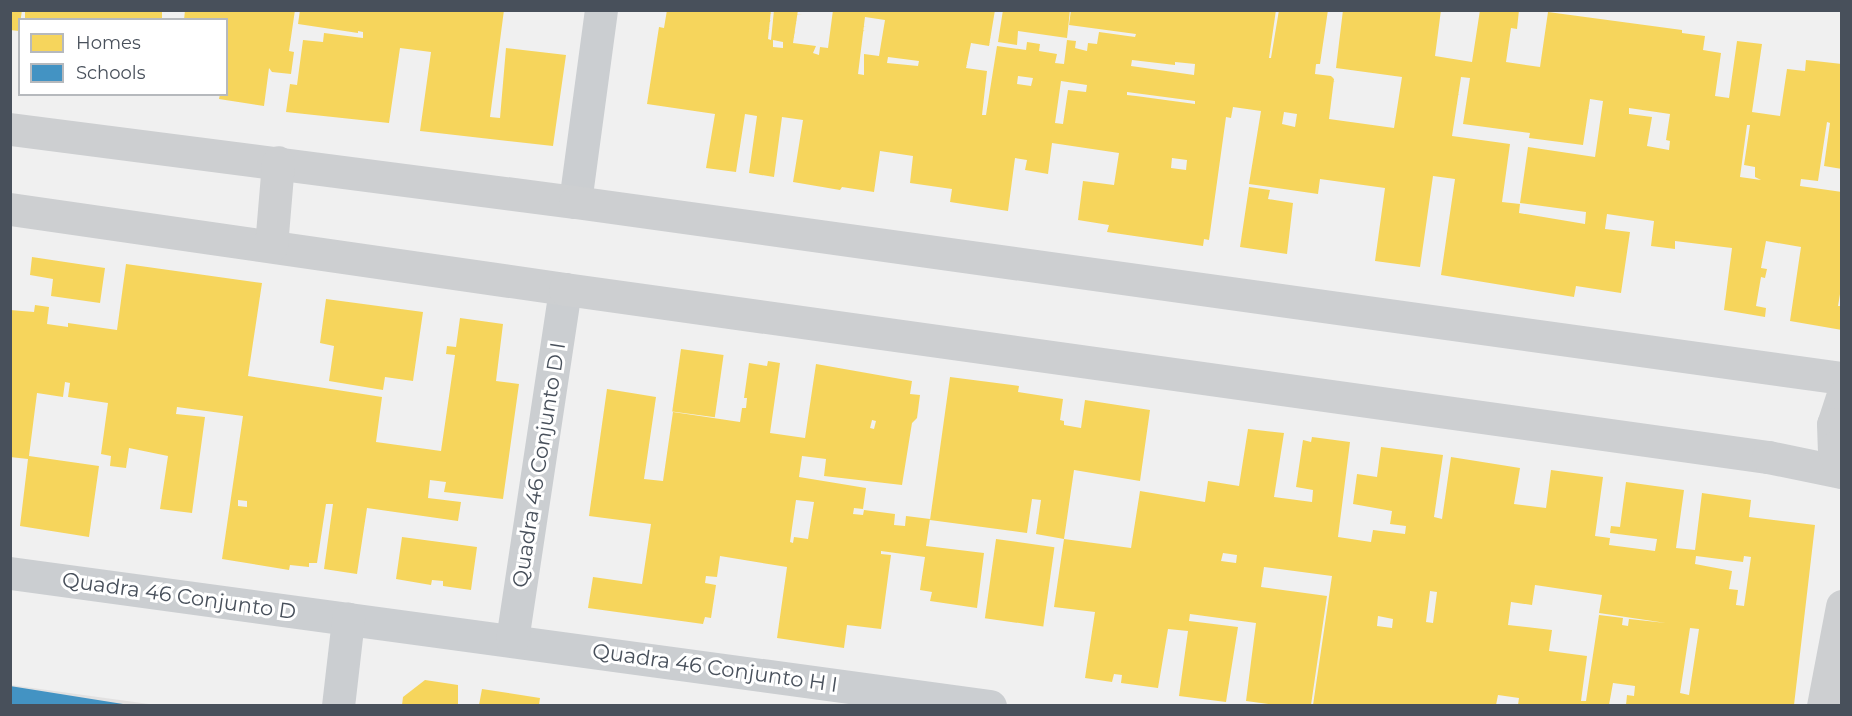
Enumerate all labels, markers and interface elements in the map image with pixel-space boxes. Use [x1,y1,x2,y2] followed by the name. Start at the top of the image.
[18,18,228,96] legend
[76,32,141,54] text: Homes
[76,62,145,84] text: Schools
[507,341,571,589] street label: Quadra 46 Conjunto D I
[60,567,298,625] street label: Quadra 46 Conjunto D
[591,638,839,698] street label: Quadra 46 Conjunto H I

